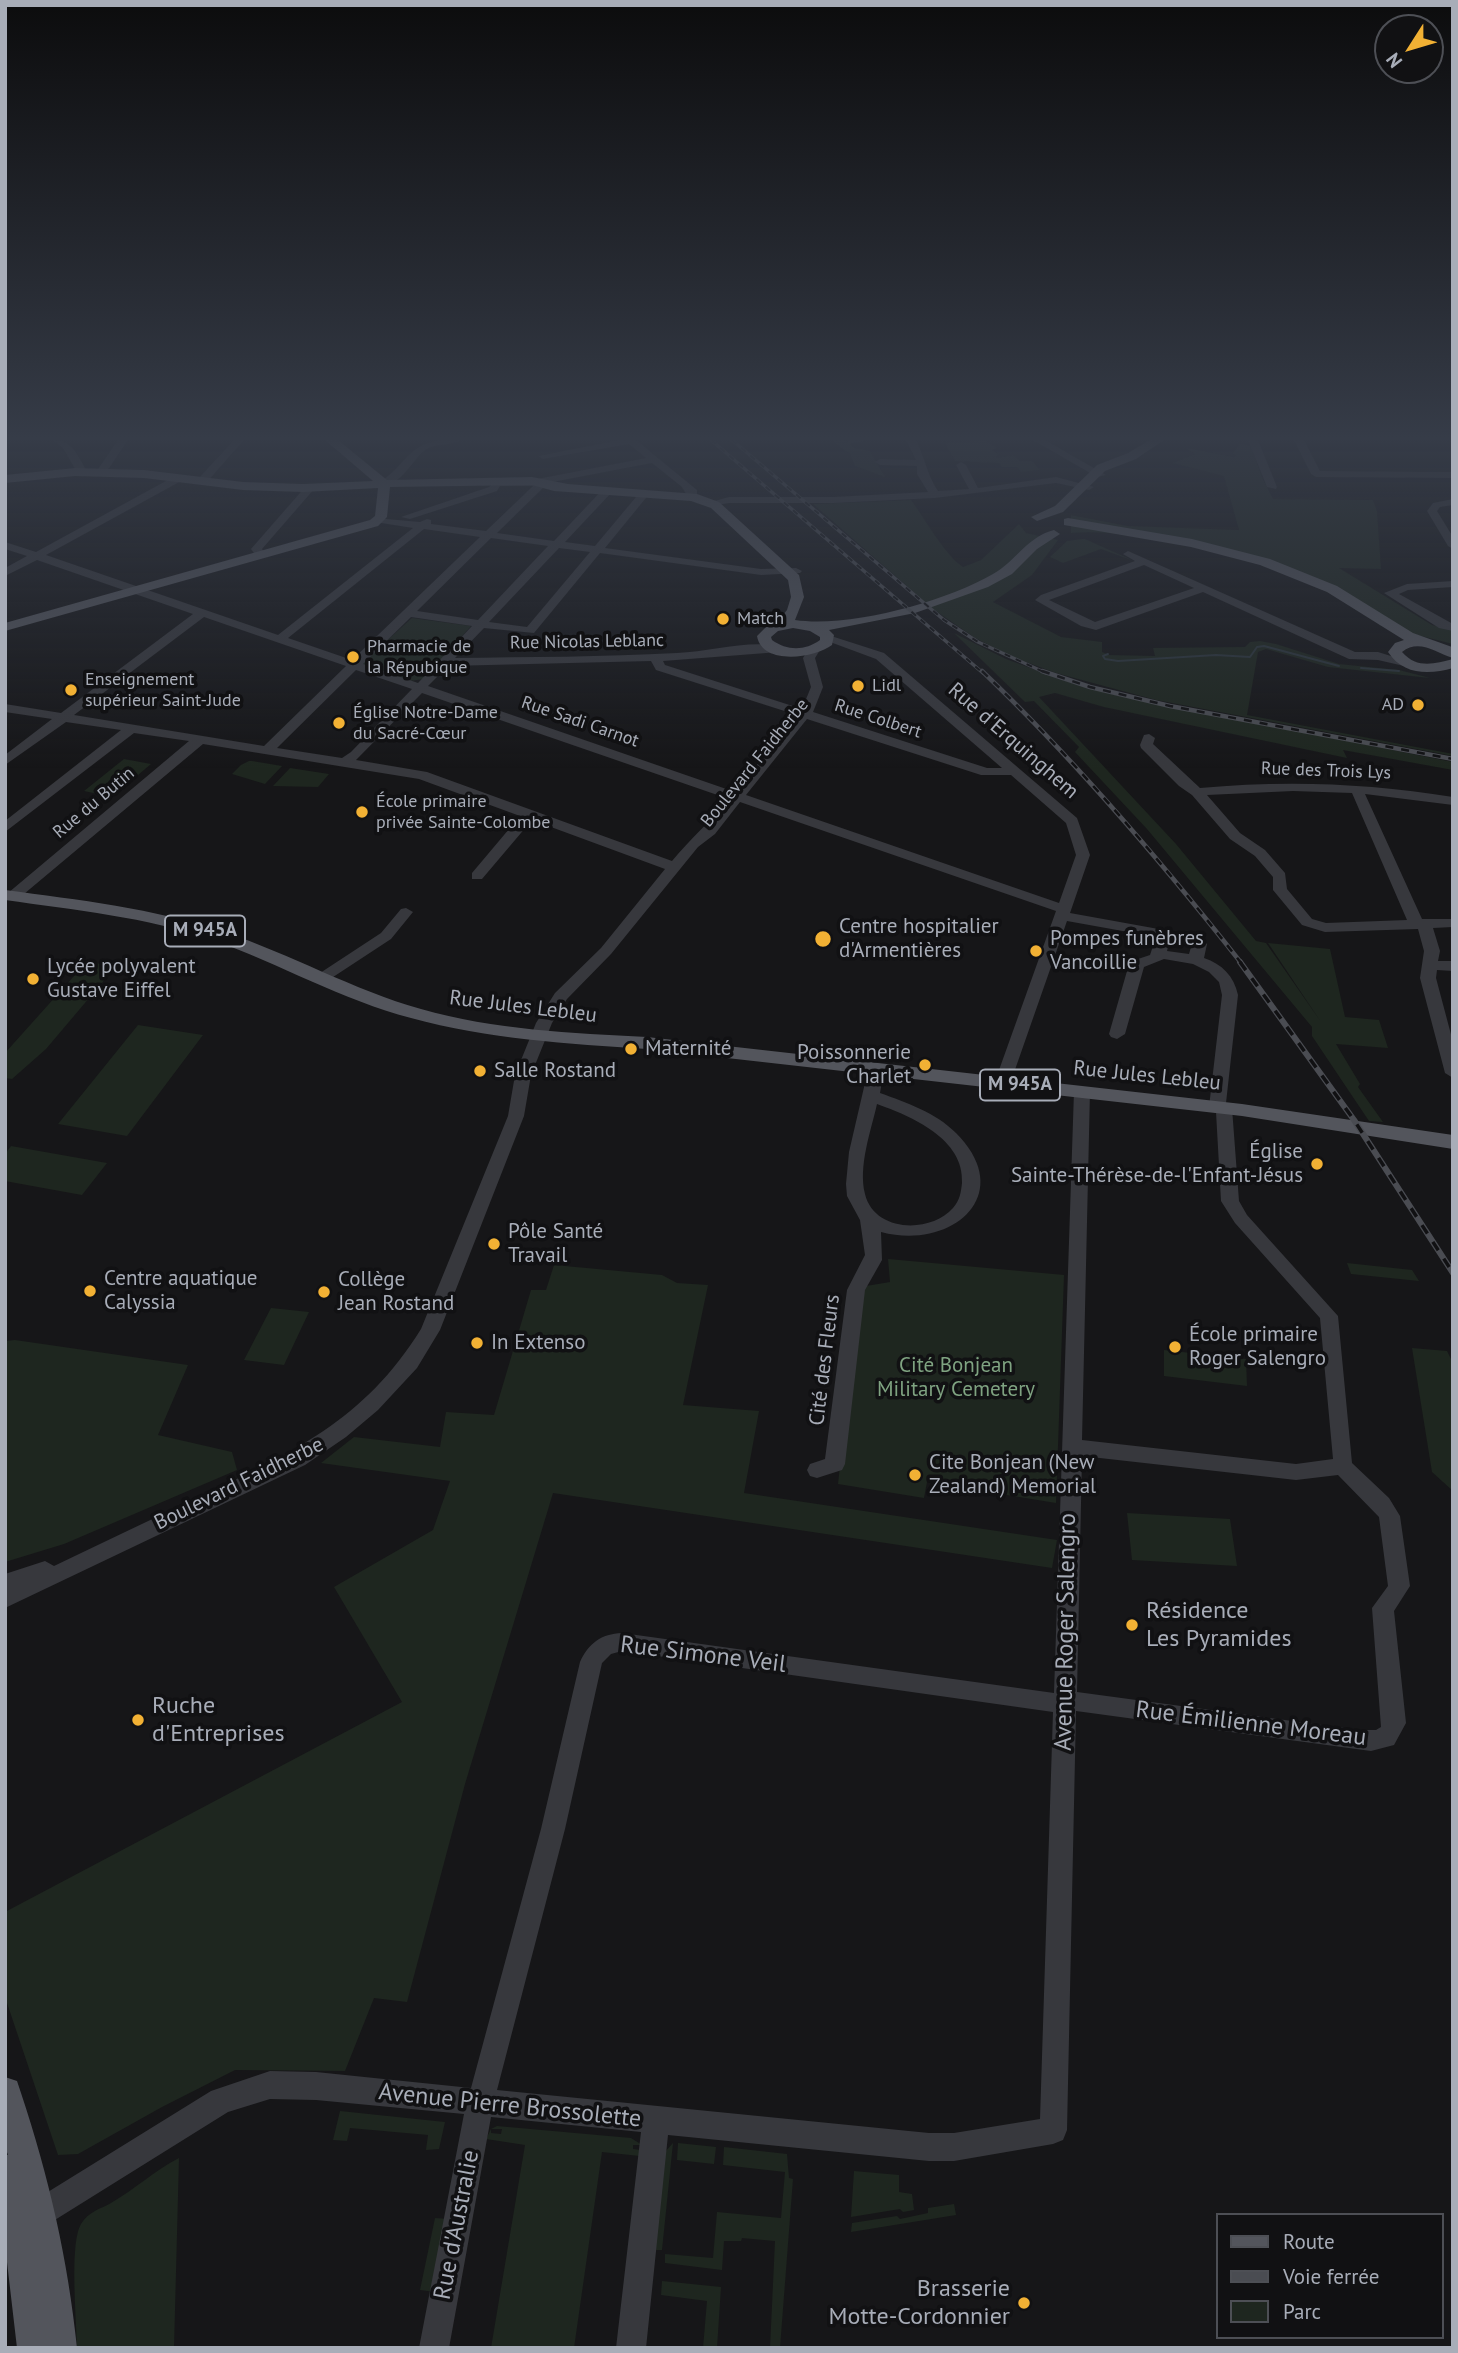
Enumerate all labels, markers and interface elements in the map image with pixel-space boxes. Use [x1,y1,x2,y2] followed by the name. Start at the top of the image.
[1374,14,1444,84] north arrow
[1380,48,1407,73] text: N
[737,608,784,630] place label: Match
[715,611,731,627] marker: Match
[510,630,664,654] street label: Rue Nicolas Leblanc
[367,636,471,678] place label: Pharmacie de la Répubique
[345,649,361,665] marker: Pharmacie de la Répubique
[85,669,241,712] place label: Enseignement supérieur Saint-Jude
[872,675,901,697] place label: Lidl
[850,678,866,694] marker: Lidl
[943,678,1083,804] street label: Rue d'Erquinghem
[63,682,79,698] marker: Enseignement supérieur Saint-Jude
[519,692,641,752] street label: Rue Sadi Carnot
[697,694,813,832] street label: Boulevard Faidherbe
[1382,694,1404,716] place label: AD
[832,695,924,743] street label: Rue Colbert
[1410,697,1426,713] marker: AD
[353,702,498,744] place label: Église Notre-Dame du Sacré-Cœur
[331,715,347,731] marker: Église Notre-Dame du Sacré-Cœur
[1261,758,1391,784] street label: Rue des Trois Lys
[49,763,139,843] street label: Rue du Butin
[376,791,550,834] place label: École primaire privée Sainte-Colombe
[354,804,370,820] marker: École primaire privée Sainte-Colombe
[839,914,999,964] place label: Centre hospitalier d'Armentières
[165,916,245,946] road number: M 945A
[1050,926,1204,976] place label: Pompes funèbres Vancoillie
[813,929,833,949] marker: Centre hospitalier d'Armentières
[1028,943,1044,959] marker: Pompes funèbres Vancoillie
[47,954,196,1004] place label: Lycée polyvalent Gustave Eiffel
[25,971,41,987] marker: Lycée polyvalent Gustave Eiffel
[448,985,598,1029] street label: Rue Jules Lebleu
[645,1036,731,1062] place label: Maternité
[797,1040,911,1090] place label: Poissonnerie Charlet
[623,1041,639,1057] marker: Maternité
[1072,1056,1222,1096] street label: Rue Jules Lebleu
[917,1057,933,1073] marker: Poissonnerie Charlet
[494,1058,616,1084] place label: Salle Rostand
[472,1063,488,1079] marker: Salle Rostand
[980,1070,1060,1100] road number: M 945A
[1011,1139,1303,1189] place label: Église Sainte-Thérèse-de-l'Enfant-Jésus
[1309,1156,1325,1172] marker: Église Sainte-Thérèse-de-l'Enfant-Jésus
[508,1219,603,1269] place label: Pôle Santé Travail
[486,1236,502,1252] marker: Pôle Santé Travail
[104,1266,257,1316] place label: Centre aquatique Calyssia
[338,1267,454,1317] place label: Collège Jean Rostand
[82,1283,98,1299] marker: Centre aquatique Calyssia
[316,1284,332,1300] marker: Collège Jean Rostand
[804,1293,846,1427] street label: Cité des Fleurs
[1189,1322,1326,1372] place label: École primaire Roger Salengro
[491,1330,585,1356] place label: In Extenso
[469,1335,485,1351] marker: In Extenso
[1167,1339,1183,1355] marker: École primaire Roger Salengro
[877,1353,1035,1403] park label: Cité Bonjean Military Cemetery
[150,1432,328,1536] street label: Boulevard Faidherbe
[929,1450,1096,1500] place label: Cite Bonjean (New Zealand) Memorial
[907,1467,923,1483] marker: Cite Bonjean (New Zealand) Memorial
[1050,1513,1082,1751] street label: Avenue Roger Salengro
[1146,1597,1291,1653] place label: Résidence Les Pyramides
[1124,1617,1140,1633] marker: Résidence Les Pyramides
[619,1631,787,1679] street label: Rue Simone Veil
[152,1692,285,1748] place label: Ruche d'Entreprises
[1134,1696,1368,1752] street label: Rue Émilienne Moreau
[130,1712,146,1728] marker: Ruche d'Entreprises
[377,2078,643,2134] street label: Avenue Pierre Brossolette
[428,2148,486,2302] street label: Rue d'Australie
[1216,2213,1444,2339] legend
[1283,2228,1335,2255] text: Route
[1283,2263,1379,2290] text: Voie ferrée
[829,2275,1010,2331] place label: Brasserie Motte-Cordonnier
[1016,2295,1032,2311] marker: Brasserie Motte-Cordonnier
[1283,2298,1321,2325] text: Parc

